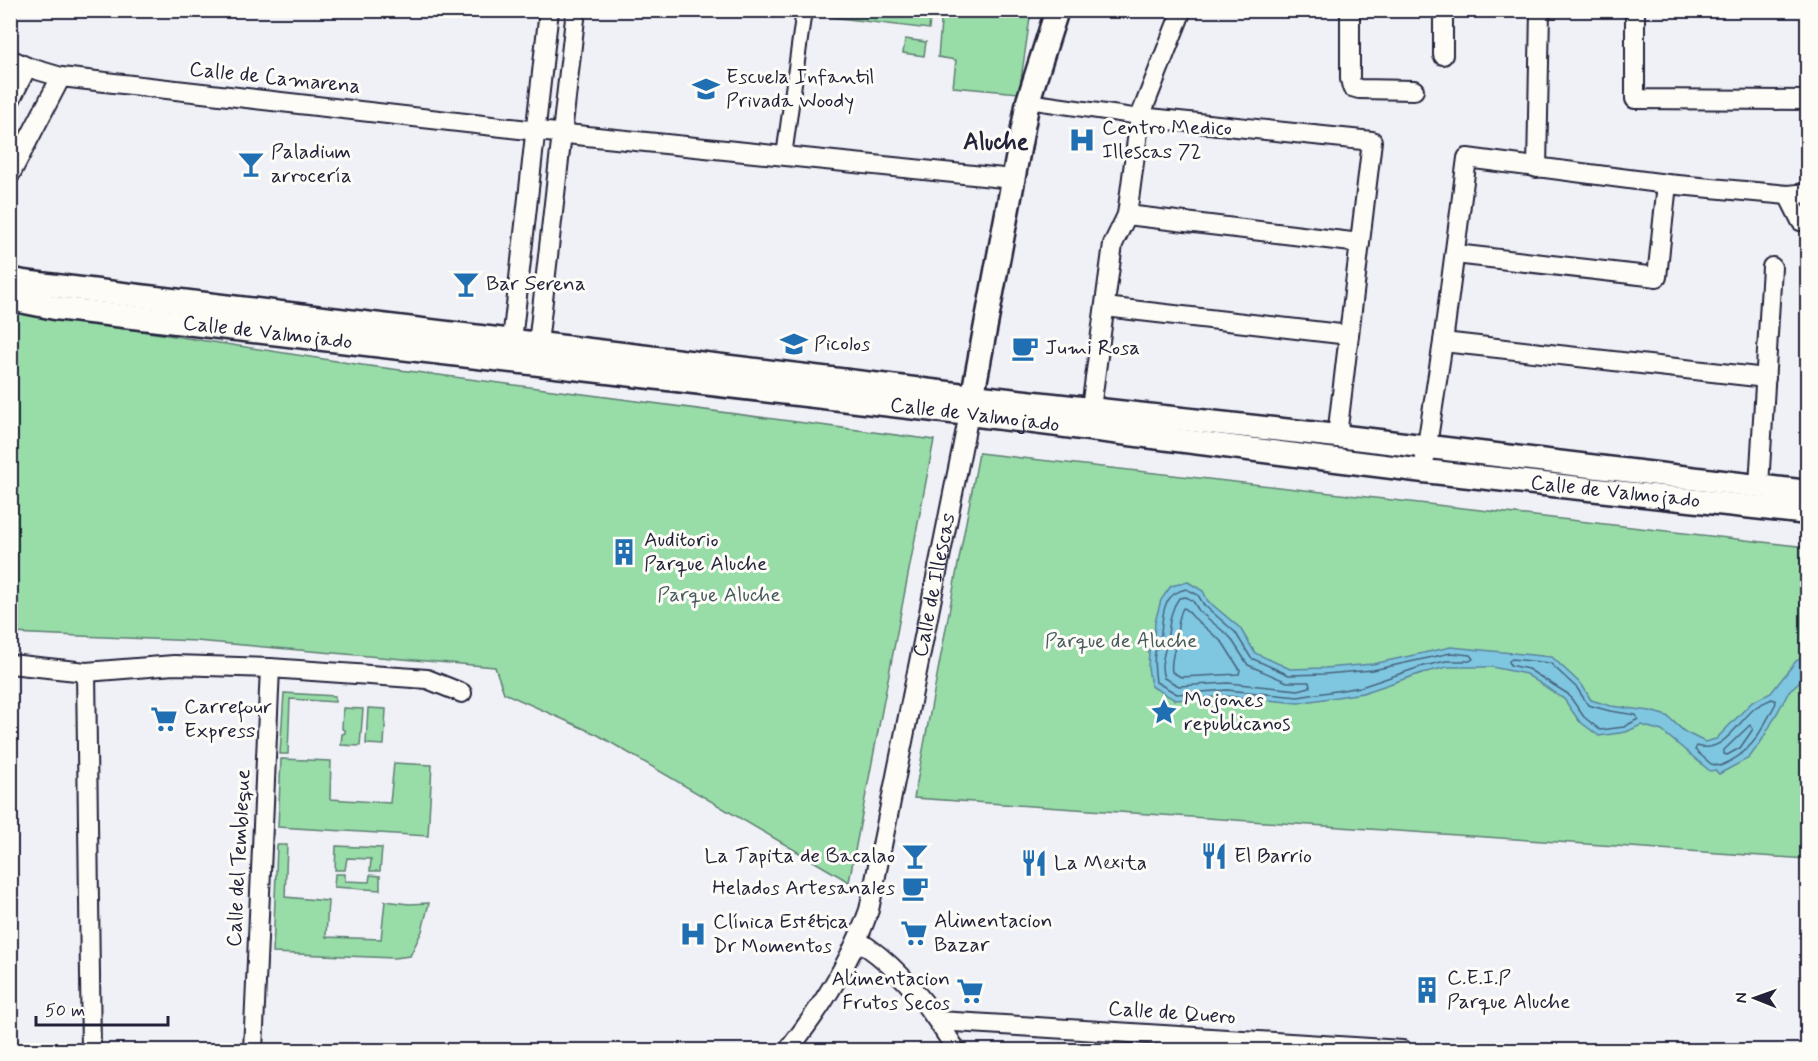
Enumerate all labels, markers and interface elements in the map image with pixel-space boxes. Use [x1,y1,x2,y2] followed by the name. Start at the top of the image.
[188,55,362,101] street label: Calle de Camarena
[726,63,875,115] place label: Escuela Infantil Privada Woody
[691,74,721,104] school or university icon: Escuela Infantil Privada Woody
[1102,114,1232,166] place label: Centro Medico Illescas 72
[1067,125,1097,155] hospital icon: Centro Medico Illescas 72
[963,127,1029,158] district label: Aluche
[271,138,352,190] place label: Paladium arrocería
[236,149,266,179] bar icon: Paladium arrocería
[451,269,481,299] bar icon: Bar Serena
[486,270,586,298] place label: Bar Serena
[181,309,354,356] street label: Calle de Valmojado
[779,329,809,359] school or university icon: Picolos
[814,330,870,358] place label: Picolos
[1010,333,1040,363] cafe icon: Jumi Rosa
[1045,334,1140,362] place label: Jumi Rosa
[889,391,1061,439] street label: Calle de Valmojado
[1529,469,1702,515] street label: Calle de Valmojado
[906,511,963,659] street label: Calle de Illescas
[644,526,767,578] place label: Auditorio Parque Aluche
[609,537,639,567] building icon: Auditorio Parque Aluche
[657,581,781,609] park label: Parque Aluche
[1045,627,1197,655] park label: Parque de Aluche
[1184,686,1290,738] place label: Mojones republicanos
[184,693,272,745] place label: Carrefour Express
[1149,697,1179,727] place icon: Mojones republicanos
[149,704,179,734] supermarket icon: Carrefour Express
[220,768,258,948] street label: Calle del Tembleque
[900,841,930,871] bar icon: La Tapita de Bacalao
[1199,841,1229,871] restaurant icon: El Barrio
[705,842,895,870] place label: La Tapita de Bacalao
[1234,842,1312,870] place label: El Barrio
[1019,848,1049,878] restaurant icon: La Mexita
[1054,849,1147,877] place label: La Mexita
[900,873,930,903] cafe icon: Helados Artesanales
[712,874,895,902] place label: Helados Artesanales
[934,907,1053,959] place label: Alimentacion Bazar
[713,908,849,960] place label: Clínica Estética Dr Momentos
[899,918,929,948] supermarket icon: Alimentacion Bazar
[678,919,708,949] hospital icon: Clínica Estética Dr Momentos
[1447,964,1570,1016] place label: C.E.I.P Parque Aluche
[831,965,950,1017] place label: Alimentacion Frutos Secos
[1725,968,1785,1028] north arrow
[1412,975,1442,1005] building icon: C.E.I.P Parque Aluche
[955,976,985,1006] supermarket icon: Alimentacion Frutos Secos
[36,989,168,1027] scale bar
[1731,992,1752,1003] text: N
[1107,995,1237,1031] street label: Calle de Quero
[45,999,85,1023] text: 50 m

